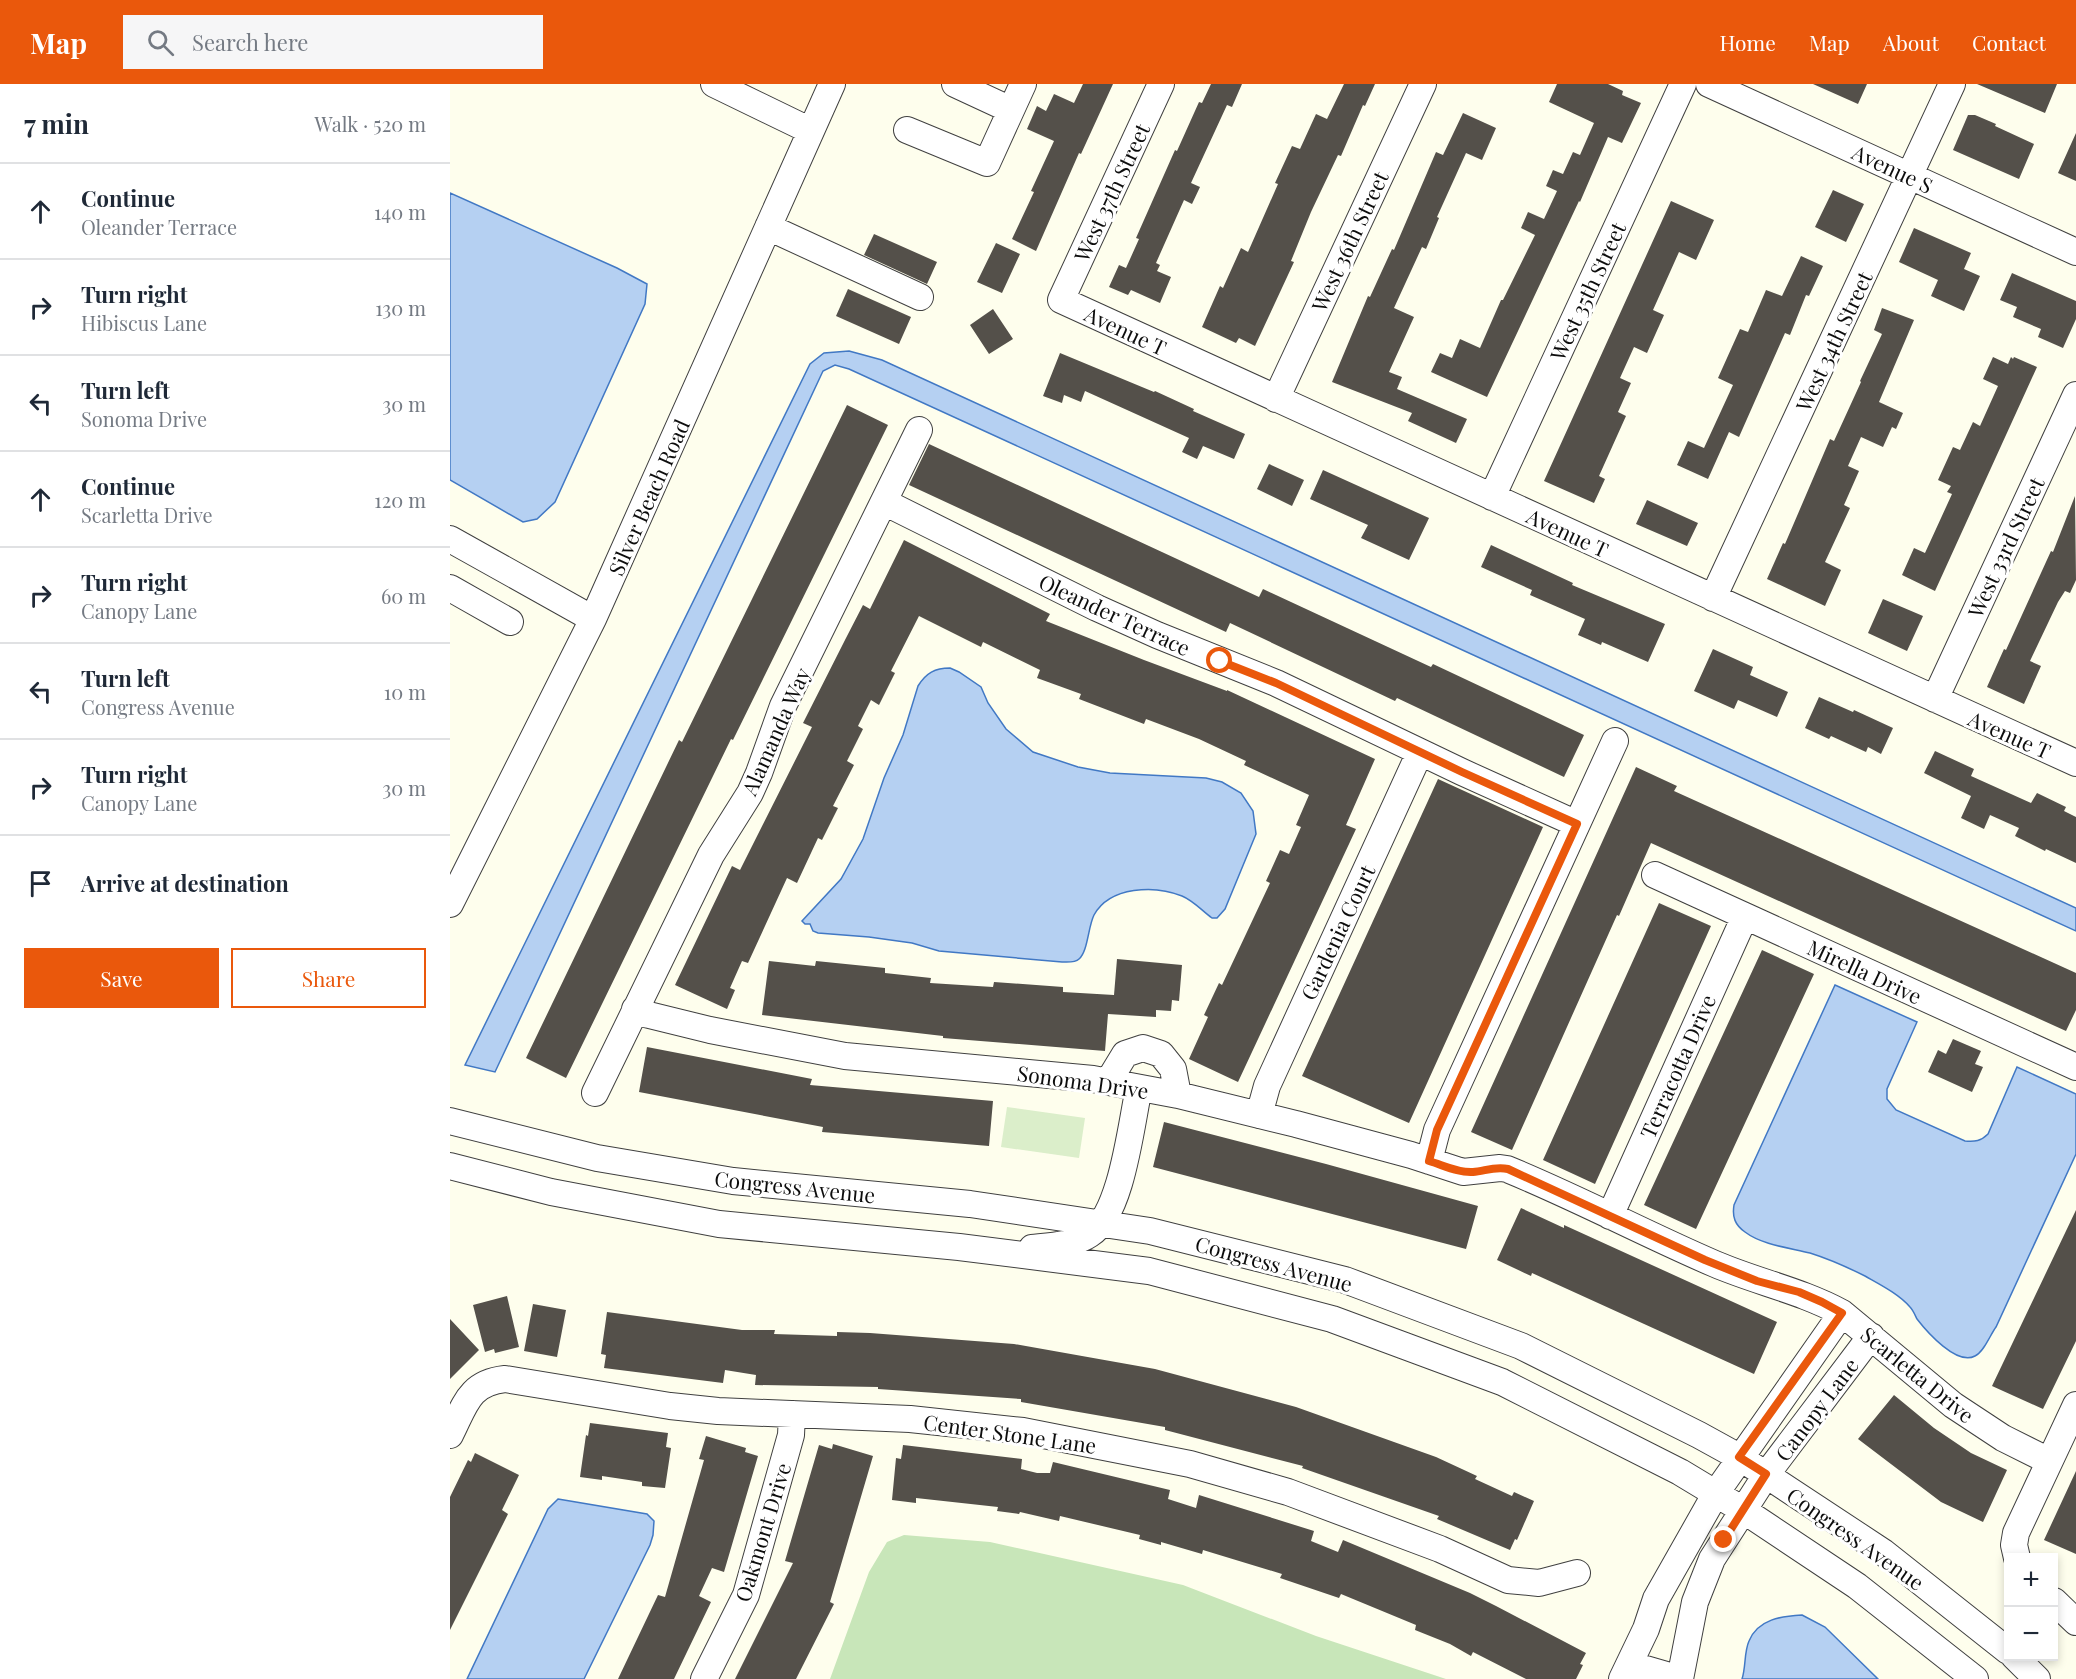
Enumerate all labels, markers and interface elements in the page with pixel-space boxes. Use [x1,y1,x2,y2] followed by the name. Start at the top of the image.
[123,15,543,69] search box
[30,24,87,61] text: Map
[144,26,177,59] icon: search
[192,27,308,57] text: Search here
[1720,28,1776,56] text: Home
[1809,28,1850,56] text: Map
[1883,28,1939,56] text: About
[1972,28,2046,56] text: Contact
[24,106,89,141] text: 7 min
[315,110,426,137] text: Walk · 520 m
[1066,118,1155,266] street label: West 37th Street
[1847,137,1938,199] street label: Avenue S
[1304,166,1394,317] street label: West 36th Street
[81,183,175,213] text: Continue
[24,195,57,228] icon: ahead
[374,198,426,225] text: 140 m
[81,213,237,240] text: Oleander Terrace
[1542,217,1632,366] street label: West 35th Street
[1788,266,1878,416] street label: West 34th Street
[81,279,187,309] text: Turn right
[24,291,57,324] icon: right
[375,294,426,321] text: 130 m
[1080,298,1171,361] street label: Avenue T
[81,309,207,336] text: Hibiscus Lane
[81,375,170,405] text: Turn left
[24,387,57,420] icon: left
[382,390,426,417] text: 30 m
[81,405,207,432] text: Sonoma Drive
[601,415,695,579] street label: Silver Beach Road
[81,471,175,501] text: Continue
[1960,472,2050,623] street label: West 33rd Street
[24,483,57,516] icon: ahead
[374,486,426,513] text: 120 m
[1522,500,1613,563] street label: Avenue T
[81,501,213,528] text: Scarletta Drive
[81,567,187,597] text: Turn right
[1035,567,1195,661] street label: Oleander Terrace
[24,579,57,612] icon: right
[381,582,426,609] text: 60 m
[81,597,197,624] text: Canopy Lane
[1206,647,1232,673] route start
[734,662,816,800] street label: Alamanda Way
[81,663,170,693] text: Turn left
[24,675,57,708] icon: left
[384,678,426,705] text: 10 m
[81,693,235,720] text: Congress Avenue
[1964,703,2055,764] street label: Avenue T
[81,759,187,789] text: Turn right
[24,771,57,804] icon: right
[382,774,426,801] text: 30 m
[81,789,197,816] text: Canopy Lane
[1293,859,1381,1004] street label: Gardenia Court
[24,867,57,900] icon: arrive
[81,868,289,898] text: Arrive at destination
[1803,932,1927,1010] street label: Mirella Drive
[24,948,219,1008] button: Save
[231,948,426,1008] button: Share
[1633,990,1721,1142] street label: Terracotta Drive
[1016,1058,1150,1104] street label: Sonoma Drive
[713,1164,877,1208] street label: Congress Avenue
[1192,1229,1356,1297] street label: Congress Avenue
[1855,1320,1981,1428] street label: Scarletta Drive
[1768,1352,1864,1466] street label: Canopy Lane
[922,1407,1098,1459] street label: Center Stone Lane
[728,1459,796,1605] street label: Oakmont Drive
[1782,1480,1930,1596] street label: Congress Avenue
[1710,1526,1736,1552] route end
[2004,1553,2058,1661] map controls
[2004,1553,2058,1607] button: +
[2004,1607,2058,1661] button: −

